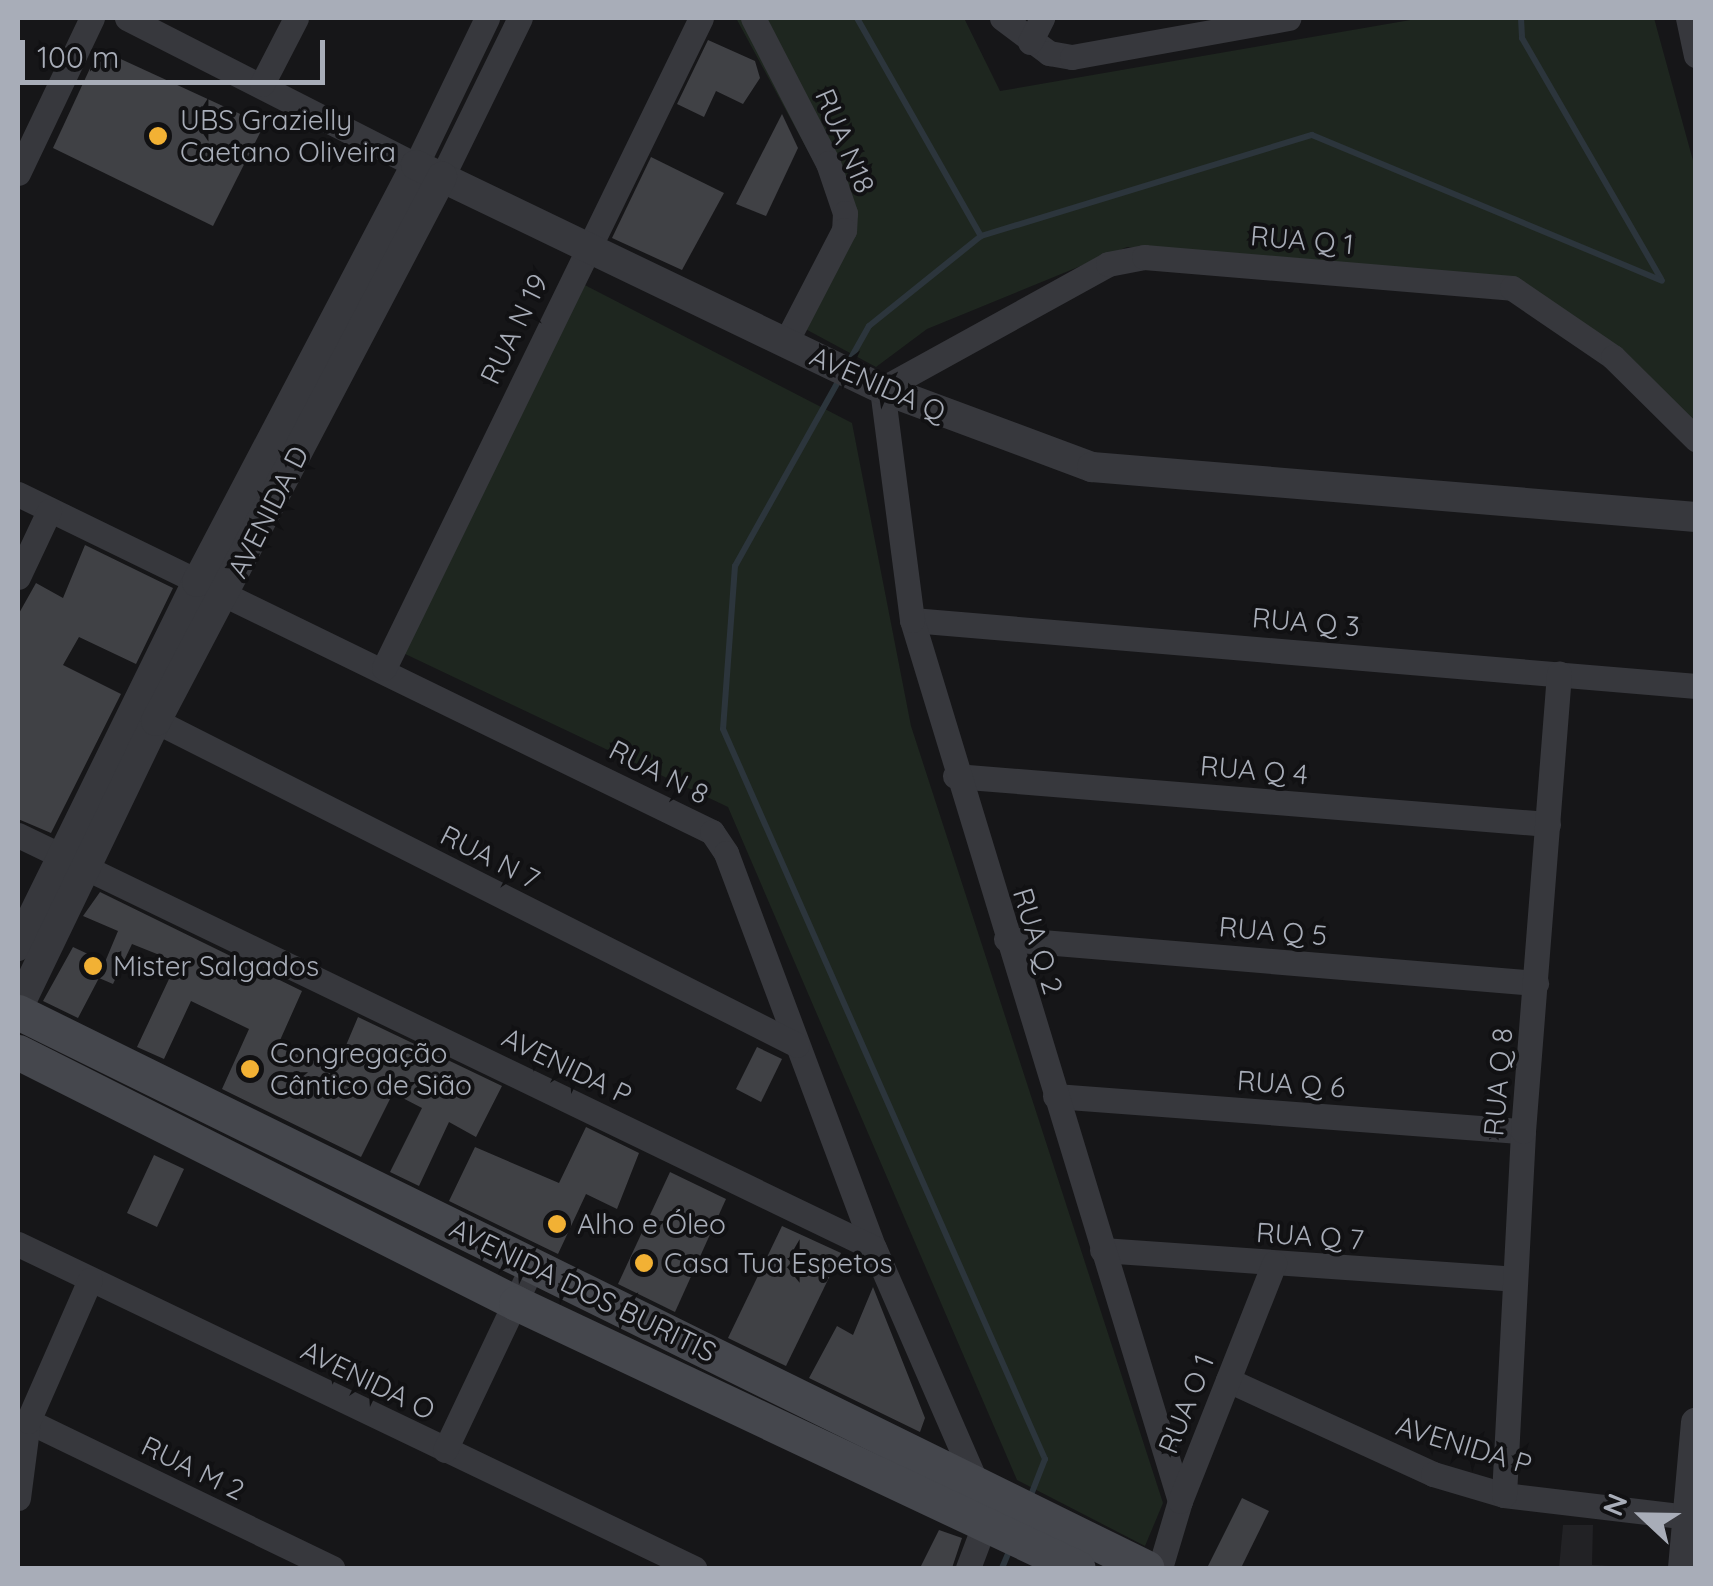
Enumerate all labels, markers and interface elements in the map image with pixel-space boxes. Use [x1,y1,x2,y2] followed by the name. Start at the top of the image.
[25,20,330,82] scale bar
[37,38,119,76] text: 100 m
[808,84,882,198] street label: RUA N18
[180,103,396,169] place label: UBS Grazielly Caetano Oliveira
[145,123,171,149] marker: UBS Grazielly Caetano Oliveira
[1249,219,1355,261] street label: RUA Q 1
[473,269,555,389] street label: RUA N 19
[805,339,951,429] street label: AVENIDA Q
[220,441,316,583] street label: AVENIDA D
[1251,601,1361,643] street label: RUA Q 3
[604,733,714,811] street label: RUA N 8
[1199,749,1309,791] street label: RUA Q 4
[435,818,545,896] street label: RUA N 7
[1006,884,1070,998] street label: RUA Q 2
[1217,910,1329,952] street label: RUA Q 5
[113,949,319,983] place label: Mister Salgados
[82,955,104,977] marker: Mister Salgados
[497,1020,637,1112] street label: AVENIDA P
[1477,1026,1519,1138] street label: RUA Q 8
[270,1036,472,1102] place label: Congregação Cântico de Sião
[239,1058,261,1080] marker: Congregação Cântico de Sião
[1236,1063,1346,1105] street label: RUA Q 6
[577,1207,726,1241] place label: Alho e Óleo
[445,1211,721,1369] street label: AVENIDA DOS BURITIS
[546,1213,568,1235] marker: Alho e Óleo
[1255,1215,1365,1257] street label: RUA Q 7
[664,1246,893,1280] place label: Casa Tua Espetos
[633,1252,655,1274] marker: Casa Tua Espetos
[296,1333,440,1427] street label: AVENIDA O
[1151,1350,1221,1458] street label: RUA O 1
[1392,1408,1536,1482] street label: AVENIDA P
[136,1429,250,1507] street label: RUA M 2
[1593,1466,1693,1566] north arrow
[1595,1488,1635,1521] text: N

